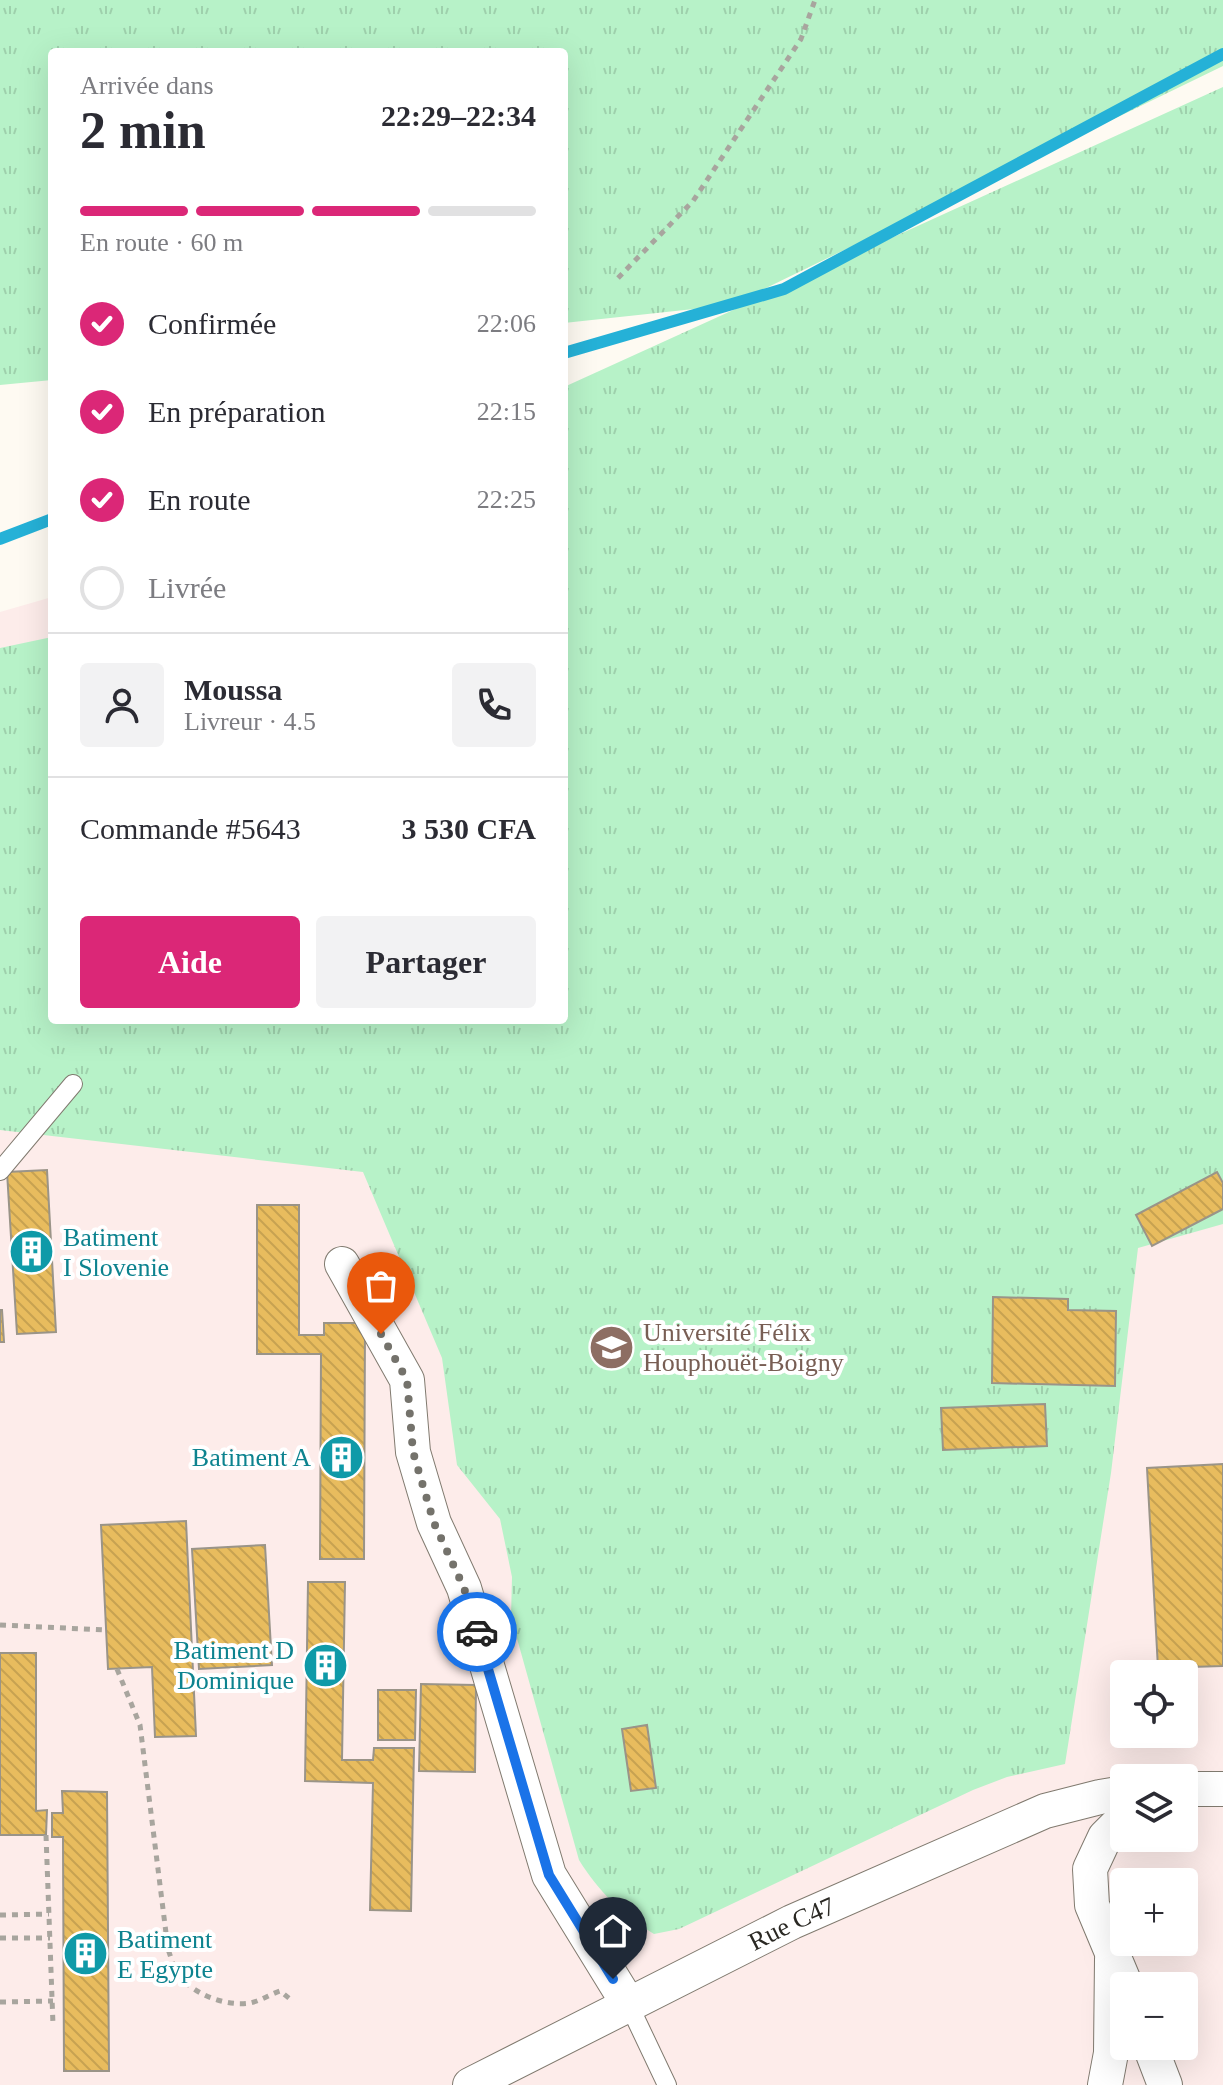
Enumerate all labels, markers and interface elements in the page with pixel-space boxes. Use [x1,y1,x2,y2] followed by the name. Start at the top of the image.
[80,71,214,100] text: Arrivée dans
[381,99,536,132] text: 22:29–22:34
[80,102,206,159] text: 2 min
[80,228,243,257] text: En route · 60 m
[80,302,124,346] icon: check
[148,307,276,340] text: Confirmée
[477,309,536,338] text: 22:06
[80,390,124,434] icon: check
[148,395,325,428] text: En préparation
[477,397,536,426] text: 22:15
[80,478,124,522] icon: check
[148,483,250,516] text: En route
[477,485,536,514] text: 22:25
[148,571,226,604] text: Livrée
[80,663,164,747] button: person
[452,663,536,747] button: phone
[184,673,282,706] text: Moussa
[184,707,316,736] text: Livreur · 4.5
[80,812,301,845] text: Commande #5643
[402,812,536,845] text: 3 530 CFA
[80,916,300,1008] button: Aide
[316,916,536,1008] button: Partager
[63,1223,169,1282] place label: Batiment I Slovenie
[8,1228,56,1276] building icon: Batiment I Slovenie
[347,1252,415,1334] pin
[359,1264,403,1308] icon: bag
[643,1318,844,1377] place label: Université Félix Houphouët-Boigny
[588,1323,636,1371] school or university icon: Université Félix Houphouët-Boigny
[318,1433,366,1481] building icon: Batiment A
[192,1443,311,1472] place label: Batiment A
[437,1592,517,1672] courier
[455,1610,499,1654] icon: car
[173,1636,294,1695] place label: Batiment D Dominique
[301,1641,349,1689] building icon: Batiment D Dominique
[1110,1660,1198,2060] map controls
[1110,1660,1198,1748] button: locate
[1110,1764,1198,1852] button: layers
[1110,1868,1198,1956] button: +
[744,1891,839,1956] street label: Rue C47
[579,1897,647,1979] pin
[591,1909,635,1953] icon: home
[117,1925,213,1984] place label: Batiment E Egypte
[62,1930,110,1978] building icon: Batiment E Egypte
[1110,1972,1198,2060] button: −

